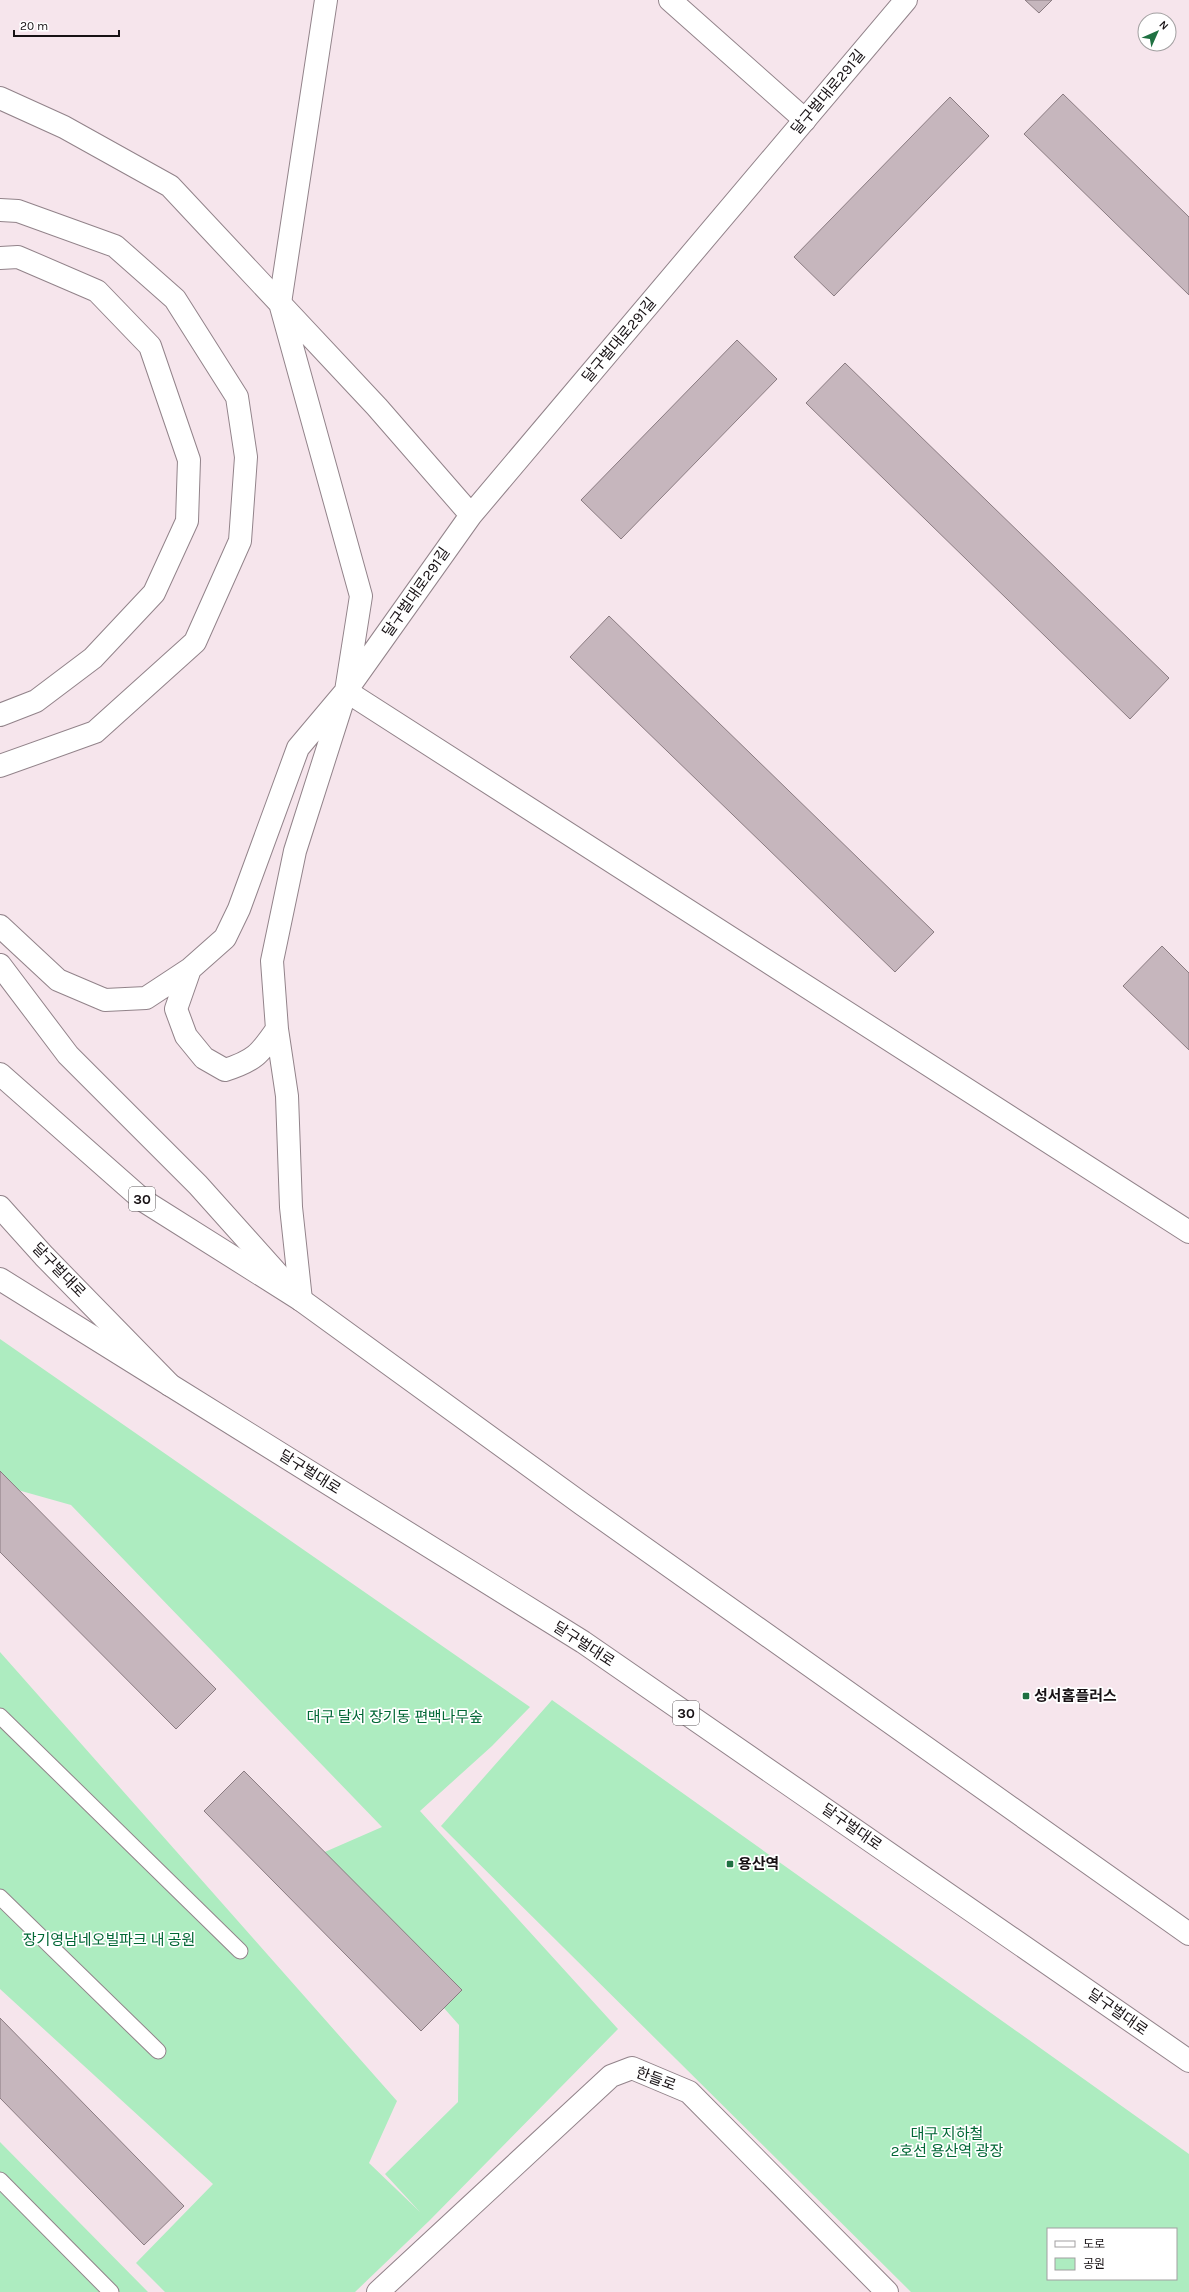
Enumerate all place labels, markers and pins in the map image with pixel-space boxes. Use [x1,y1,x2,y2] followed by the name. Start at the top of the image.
[1034,1687,1117,1705] place label: 성서홈플러스
[1021,1691,1031,1701] marker: 성서홈플러스
[738,1855,779,1873] place label: 용산역
[725,1859,735,1869] marker: 용산역

